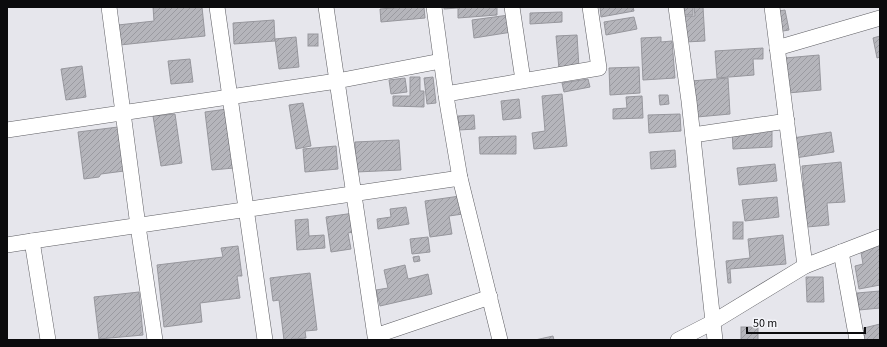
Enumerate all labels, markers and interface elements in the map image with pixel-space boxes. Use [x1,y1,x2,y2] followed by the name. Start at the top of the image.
[747,309,865,335] scale bar
[753,315,777,332] text: 50 m

